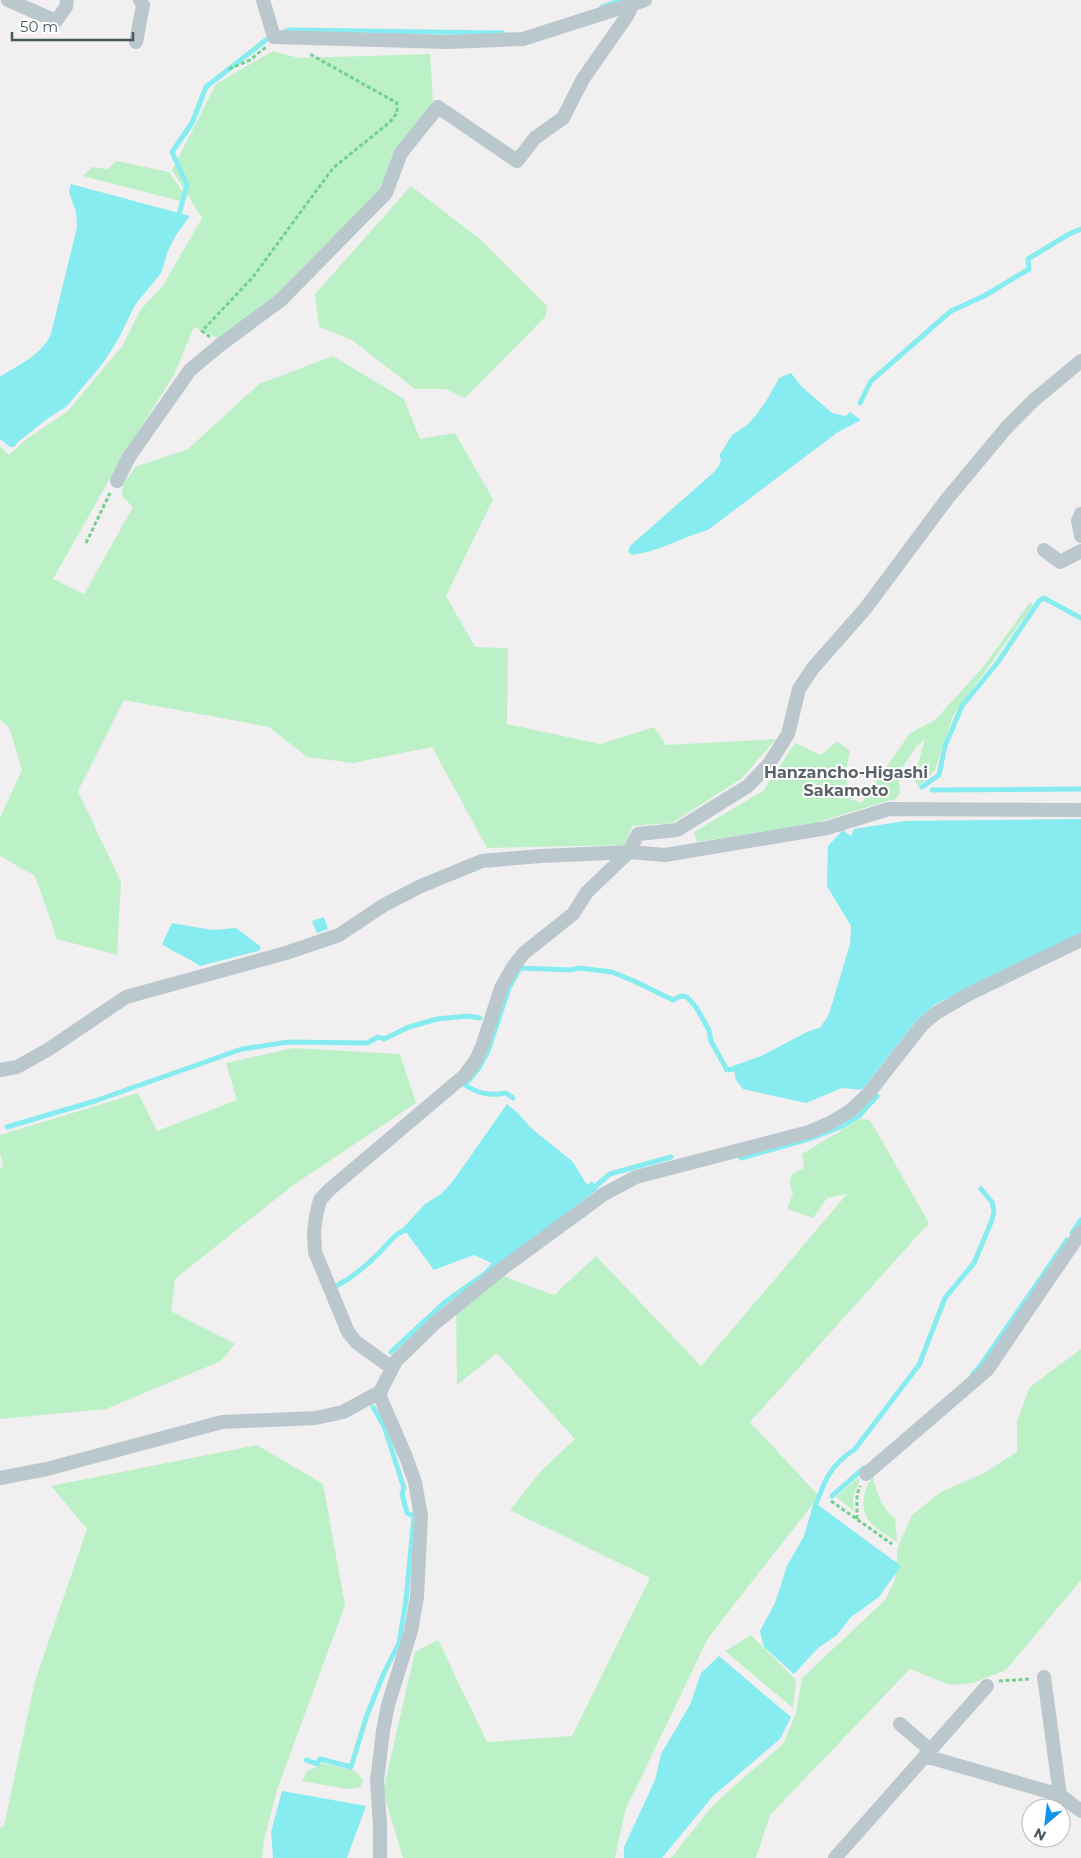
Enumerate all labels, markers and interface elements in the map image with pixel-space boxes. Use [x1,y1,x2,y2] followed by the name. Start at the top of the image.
[12,10,134,42] scale bar
[20,17,58,36] text: 50 m
[764,763,928,800] district label: Hanzancho-Higashi Sakamoto
[1021,1798,1071,1848] north arrow
[1031,1824,1049,1845] text: N

